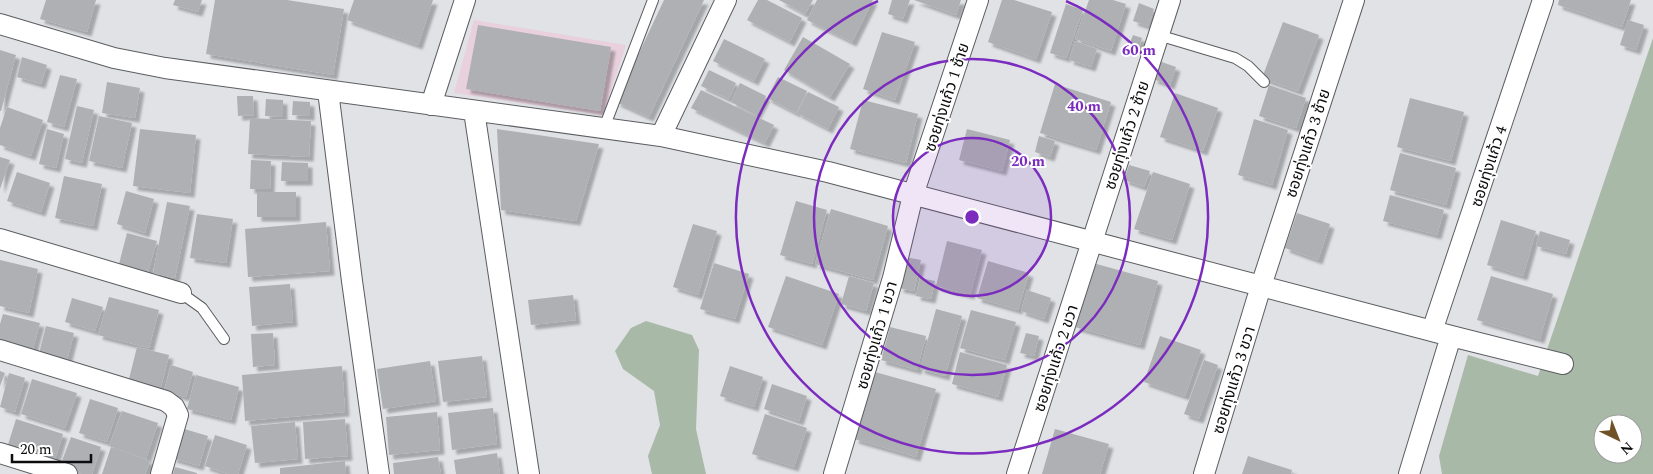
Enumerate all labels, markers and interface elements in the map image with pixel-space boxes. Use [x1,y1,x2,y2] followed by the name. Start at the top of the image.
[1122,39,1157,62] text: 60 m
[918,40,976,155] street label: ซอยทุ่งแก้ว 1 ซ้าย
[1098,78,1156,193] street label: ซอยทุ่งแก้ว 2 ซ้าย
[1279,86,1337,201] street label: ซอยทุ่งแก้ว 3 ซ้าย
[1067,95,1102,118] text: 40 m
[1464,122,1513,210] street label: ซอยทุ่งแก้ว 4
[1011,150,1046,173] text: 20 m
[963,208,981,226] centre of rings
[850,278,904,392] street label: ซอยทุ่งแก้ว 1 ขวา
[1027,302,1085,415] street label: ซอยทุ่งแก้ว 2 ขวา
[1206,323,1262,437] street label: ซอยทุ่งแก้ว 3 ขวา
[1593,414,1643,464] north arrow
[12,432,91,464] scale bar
[1615,437,1638,460] text: N
[20,438,52,461] text: 20 m

